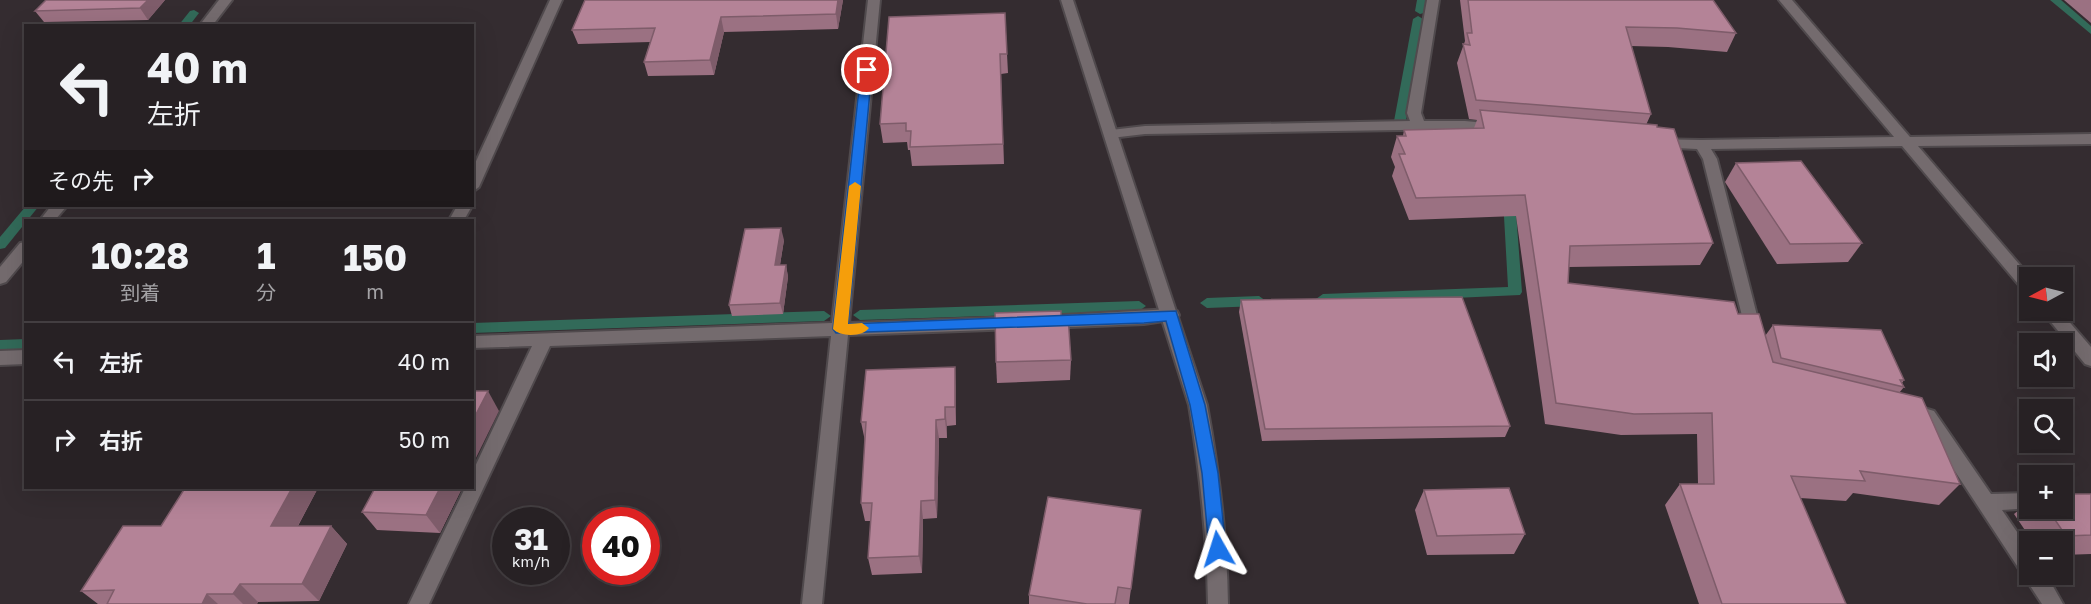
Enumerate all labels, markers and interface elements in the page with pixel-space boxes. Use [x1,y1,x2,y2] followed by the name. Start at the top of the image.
[147,42,248,92] text: 40 m
[841,44,892,95] pin
[48,48,126,126] icon: left
[850,53,883,86] icon: arrive
[147,98,201,130] text: 左折
[126,162,159,195] icon: right
[48,167,114,194] text: その先
[91,234,189,277] text: 10:28
[257,234,276,277] text: 1
[343,236,407,279] text: 150
[2019,267,2073,321] north arrow
[2019,267,2073,585] map controls
[366,279,384,303] text: m
[120,280,160,304] text: 到着
[256,280,276,304] text: 分
[2019,333,2073,387] button: sound
[48,345,81,378] icon: left
[398,348,450,375] text: 40 m
[99,349,143,376] text: 左折
[2019,399,2073,453] button: search
[48,423,81,456] icon: right
[399,426,450,453] text: 50 m
[99,427,143,454] text: 右折
[2019,465,2073,519] button: +
[582,507,660,585] speed limit sign: 40
[1186,517,1250,581] position arrow
[514,521,548,557] text: 31
[2019,531,2073,585] button: −
[512,552,550,570] text: km/h

